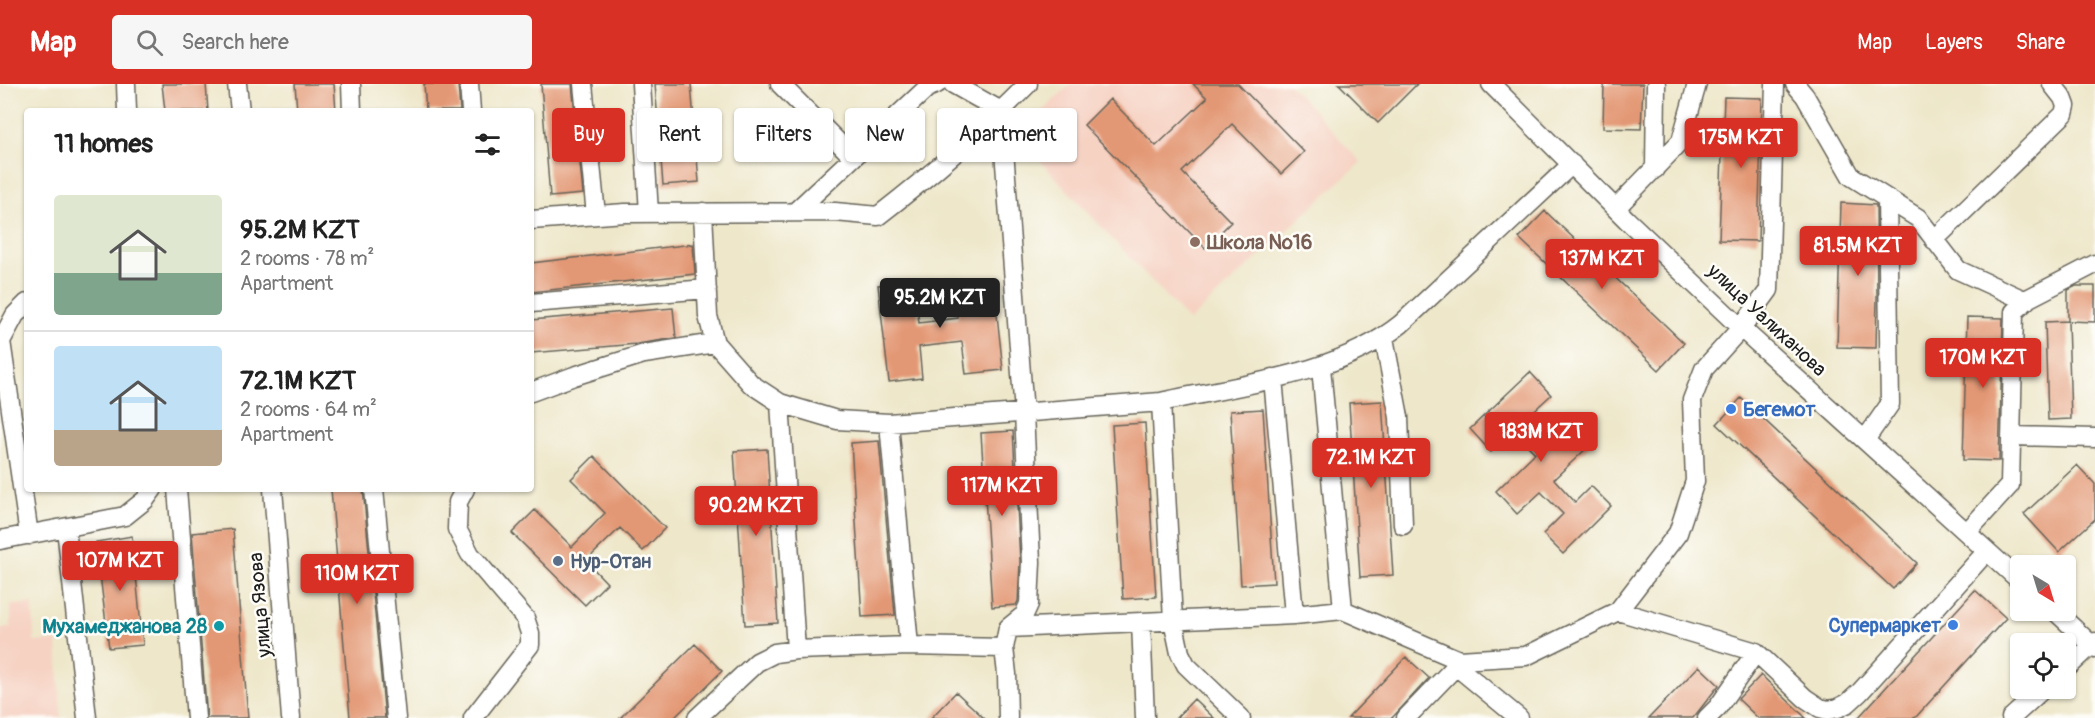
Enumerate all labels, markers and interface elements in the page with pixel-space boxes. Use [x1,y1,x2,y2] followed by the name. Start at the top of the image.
[112,15,532,69] search box
[30,25,76,60] text: Map
[133,26,166,59] icon: search
[181,28,289,56] text: Search here
[1857,29,1892,56] text: Map
[1925,29,1983,56] text: Layers
[2016,29,2065,56] text: Share
[552,108,625,162] chip: Buy
[637,108,722,162] chip: Rent
[734,108,833,162] chip: Filters
[845,108,925,162] chip: New
[937,108,1077,162] chip: Apartment
[1679,118,1803,169] pin: 175M KZT
[1699,125,1783,150] text: 175M KZT
[54,128,153,160] text: 11 homes
[471,128,504,161] icon: filters
[240,214,360,246] text: 95.2M KZT
[102,219,174,291] icon: home
[1789,226,1927,277] pin: 81.5M KZT
[1206,230,1313,255] place label: Школа №16
[1814,233,1902,258] text: 81.5M KZT
[1188,235,1202,249] marker: Школа №16
[1540,239,1664,290] pin: 137M KZT
[240,246,374,271] text: 2 rooms · 78 m²
[1559,246,1645,271] text: 137M KZT
[1701,258,1832,382] street label: улица Уалиханова
[240,271,333,296] text: Apartment
[871,278,1009,329] pin: 95.2M KZT
[894,285,986,310] text: 95.2M KZT
[1921,338,2045,389] pin: 170M KZT
[1939,345,2027,370] text: 170M KZT
[240,365,356,397] text: 72.1M KZT
[102,370,174,442] icon: home
[240,397,377,422] text: 2 rooms · 64 m²
[1743,397,1816,422] place label: Бегемот
[1724,402,1738,416] marker: Бегемот
[1479,412,1603,463] pin: 183M KZT
[1499,419,1583,444] text: 183M KZT
[240,422,333,447] text: Apartment
[1302,438,1440,489] pin: 72.1M KZT
[1326,445,1416,470] text: 72.1M KZT
[940,466,1064,517] pin: 117M KZT
[961,473,1043,498] text: 117M KZT
[687,486,825,537] pin: 90.2M KZT
[708,493,804,518] text: 90.2M KZT
[58,541,182,592] pin: 107M KZT
[76,548,164,573] text: 107M KZT
[570,549,651,574] place label: Нур-Отан
[243,551,277,660] street label: улица Язова
[295,554,419,605] pin: 110M KZT
[551,554,565,568] marker: Нур-Отан
[2010,555,2076,621] north arrow
[2010,555,2076,699] map controls
[315,561,399,586] text: 110M KZT
[1829,613,1942,638] place label: Супермаркет
[42,614,207,639] place label: Мухамеджанова 28
[1946,618,1960,632] marker: Супермаркет
[212,619,226,633] marker: Мухамеджанова 28
[2010,633,2076,699] button: locate

